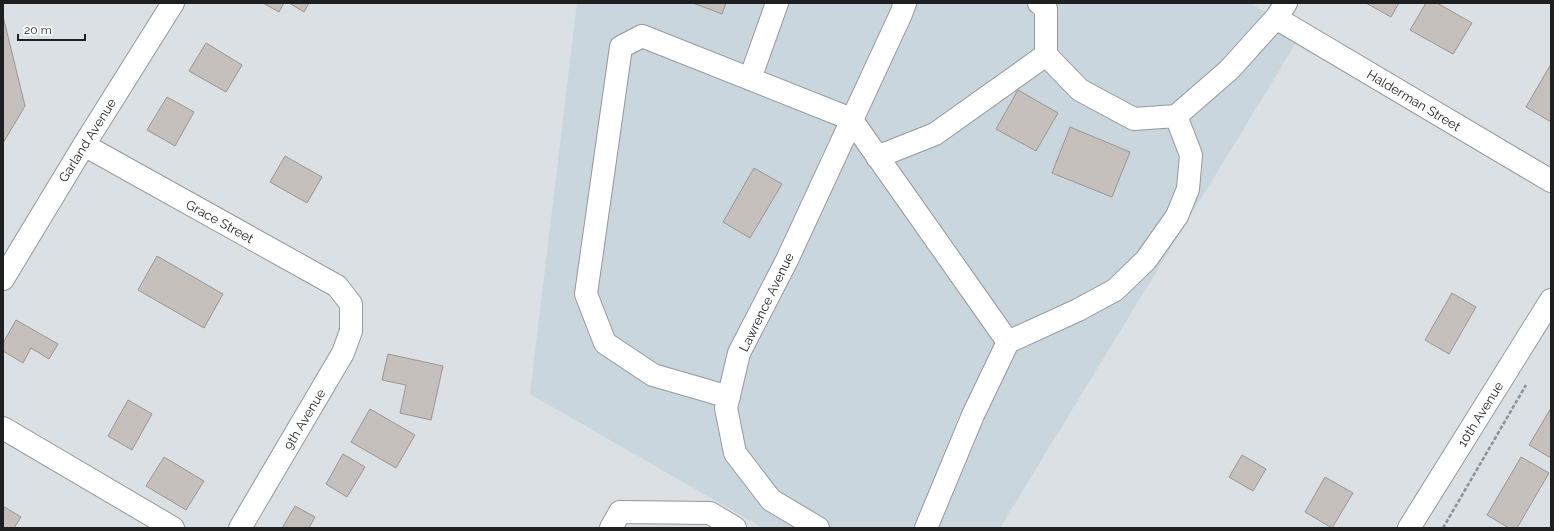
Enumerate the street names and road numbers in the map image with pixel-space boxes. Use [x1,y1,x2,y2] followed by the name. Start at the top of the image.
[1364,67,1464,135] street label: Halderman Street
[56,95,119,185] street label: Garland Avenue
[183,197,257,246] street label: Grace Street
[736,250,797,354] street label: Lawrence Avenue
[1454,379,1507,450] street label: 10th Avenue
[280,386,329,452] street label: 9th Avenue

